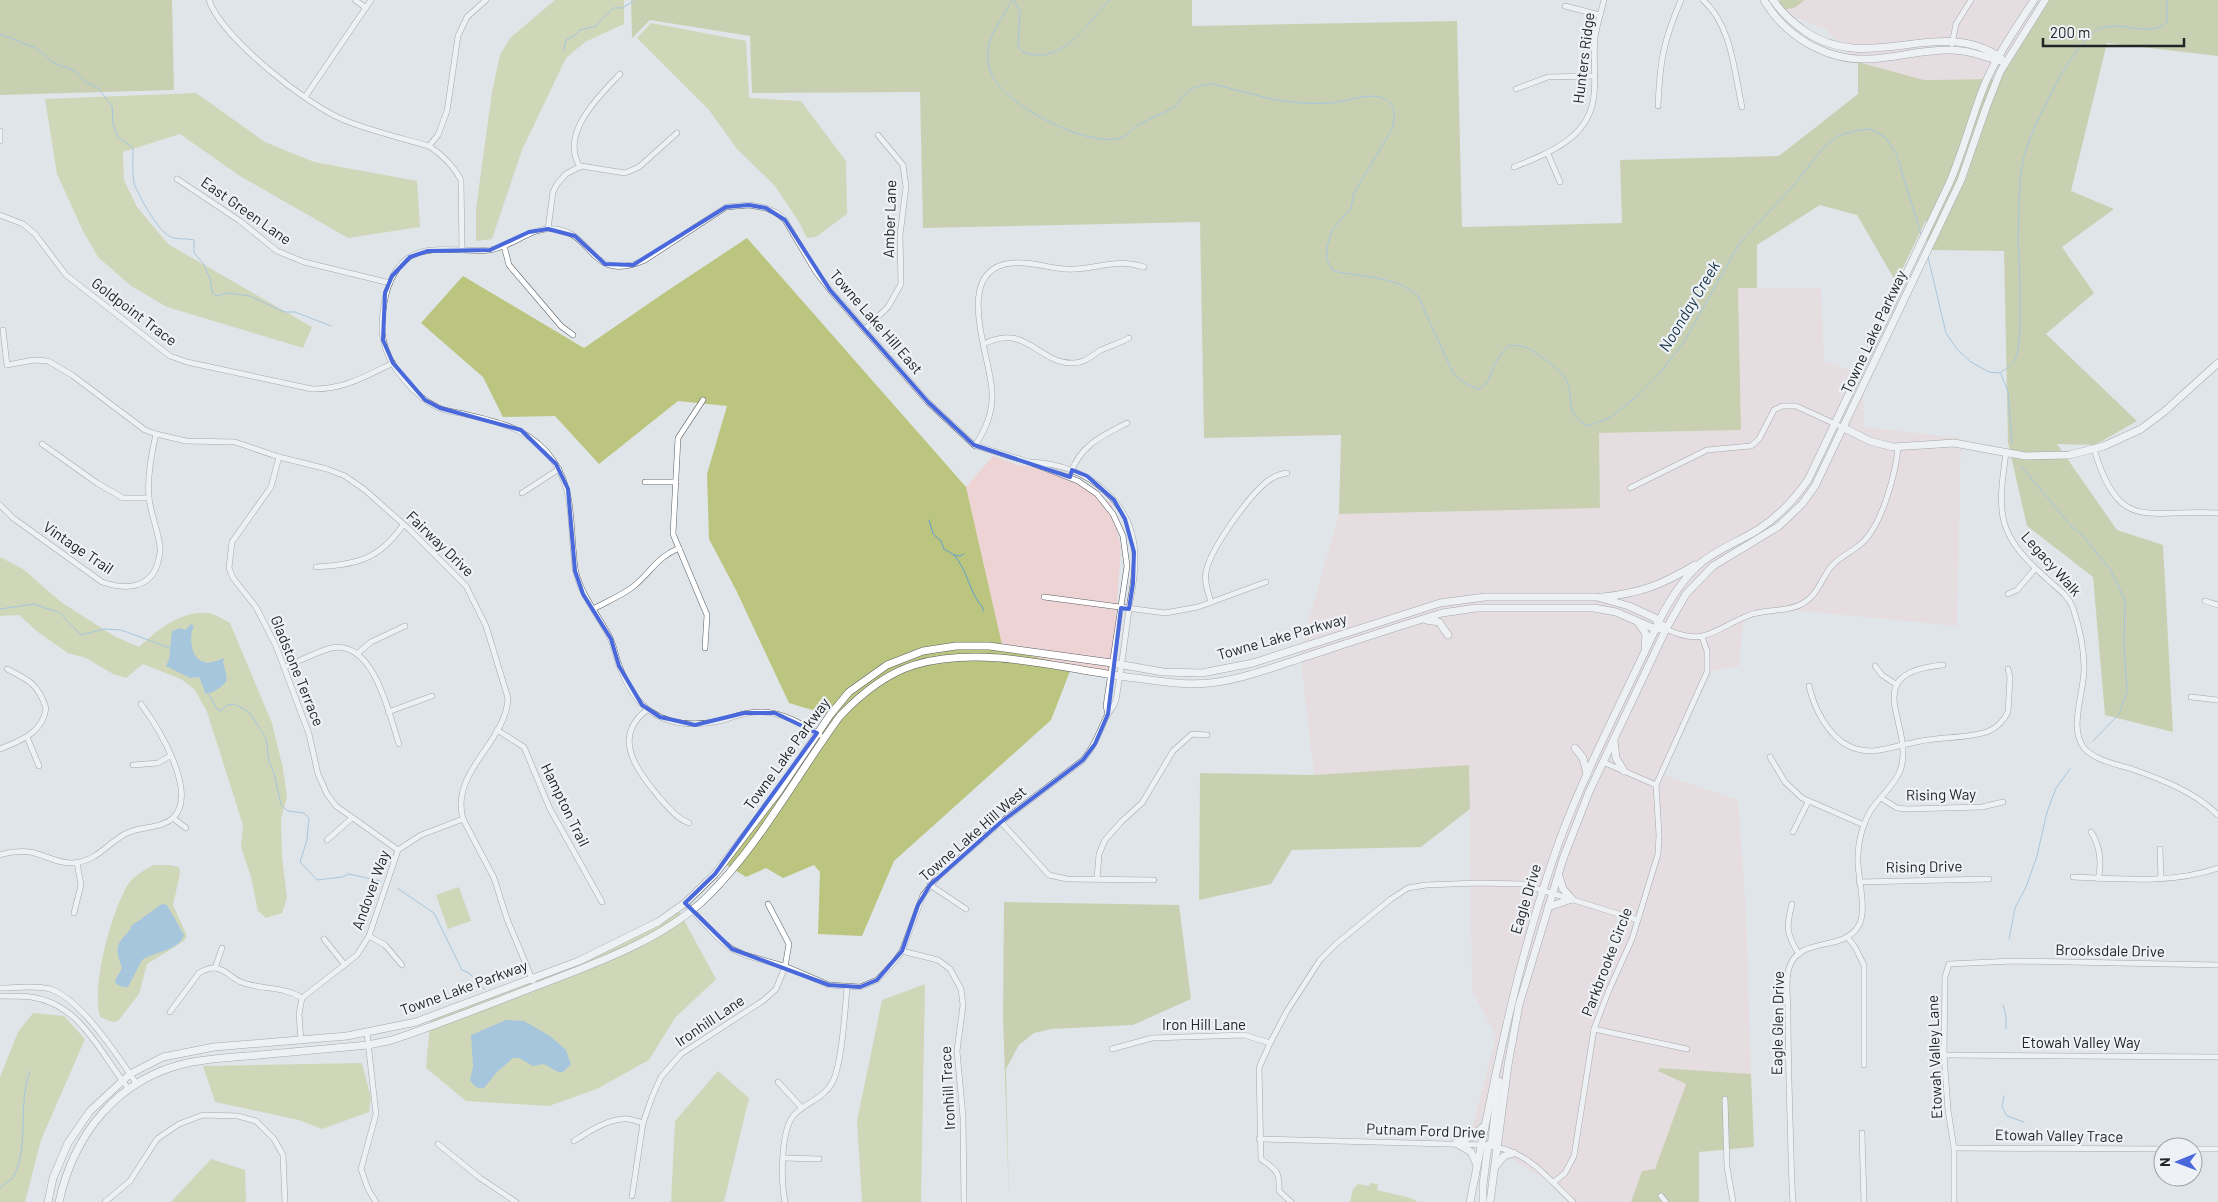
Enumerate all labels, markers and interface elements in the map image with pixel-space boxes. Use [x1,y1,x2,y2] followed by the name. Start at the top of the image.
[1568,11,1598,105] street label: Hunters Ridge
[2043,15,2184,47] scale bar
[2050,23,2090,41] text: 200 m
[198,172,295,248] street label: East Green Lane
[879,180,899,258] street label: Amber Lane
[1654,257,1723,354] water label: Noonday Creek
[826,265,927,377] street label: Towne Lake Hill East
[1837,267,1910,396] street label: Towne Lake Parkway
[88,273,181,349] street label: Goldpoint Trace
[403,507,478,580] street label: Fairway Drive
[40,517,117,577] street label: Vintage Trail
[2018,527,2086,600] street label: Legacy Walk
[1215,609,1349,663] street label: Towne Lake Parkway
[268,613,328,729] street label: Gladstone Terrace
[739,694,833,813] street label: Towne Lake Parkway
[538,760,594,849] street label: Hampton Trail
[915,782,1030,885] street label: Towne Lake Hill West
[1906,784,1976,804] street label: Rising Way
[347,847,393,932] street label: Andover Way
[1886,856,1962,876] street label: Rising Drive
[1506,861,1544,936] street label: Eagle Drive
[1577,905,1635,1019] street label: Parkbrooke Circle
[2055,940,2165,960] street label: Brooksdale Drive
[398,956,530,1018] street label: Towne Lake Parkway
[1767,971,1787,1075] street label: Eagle Glen Drive
[671,990,747,1050] street label: Ironhill Lane
[1923,995,1945,1119] street label: Etowah Valley Lane
[1162,1015,1246,1033] street label: Iron Hill Lane
[2022,1033,2141,1051] street label: Etowah Valley Way
[936,1046,958,1130] street label: Ironhill Trace
[1366,1119,1486,1141] street label: Putnam Ford Drive
[1995,1125,2123,1145] street label: Etowah Valley Trace
[2153,1137,2203,1187] north arrow
[2156,1157,2173,1167] text: N

